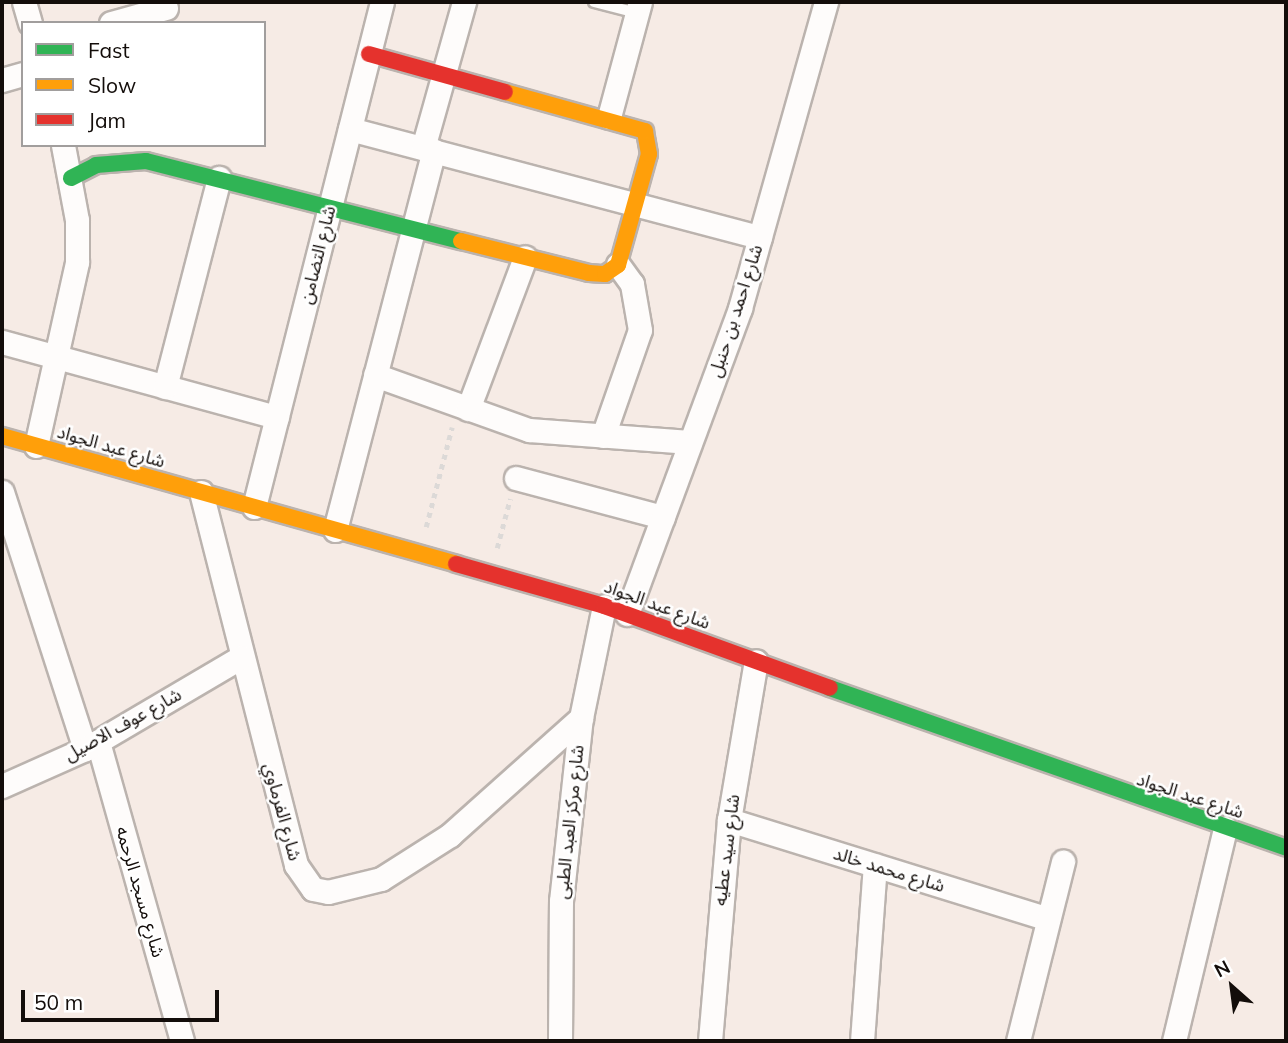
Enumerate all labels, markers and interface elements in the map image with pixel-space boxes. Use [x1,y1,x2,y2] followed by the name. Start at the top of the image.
[21,21,266,147] legend
[88,37,130,63] text: Fast
[88,72,136,98] text: Slow
[88,107,126,133] text: Jam
[295,204,341,306] street label: شارع التضامن
[704,242,768,380] street label: شارع احمد بن حنبل
[55,421,167,473] street label: شارع عبد الجواد
[601,576,713,634] street label: شارع عبد الجواد
[61,684,185,766] street label: شارع عوف الاصيل
[551,744,589,900] street label: شارع مركز العبد الطبى
[259,761,305,863] street label: شارع الفرماوي
[1134,769,1246,823] street label: شارع عبد الجواد
[709,793,745,907] street label: شارع سيد عطيه
[111,824,169,960] street label: شارع مسجد الرحمه
[831,843,947,897] street label: شارع محمد خالد
[1197,952,1267,1022] north arrow
[1210,954,1234,982] text: N
[24,976,222,1020] scale bar
[34,989,83,1015] text: 50 m

